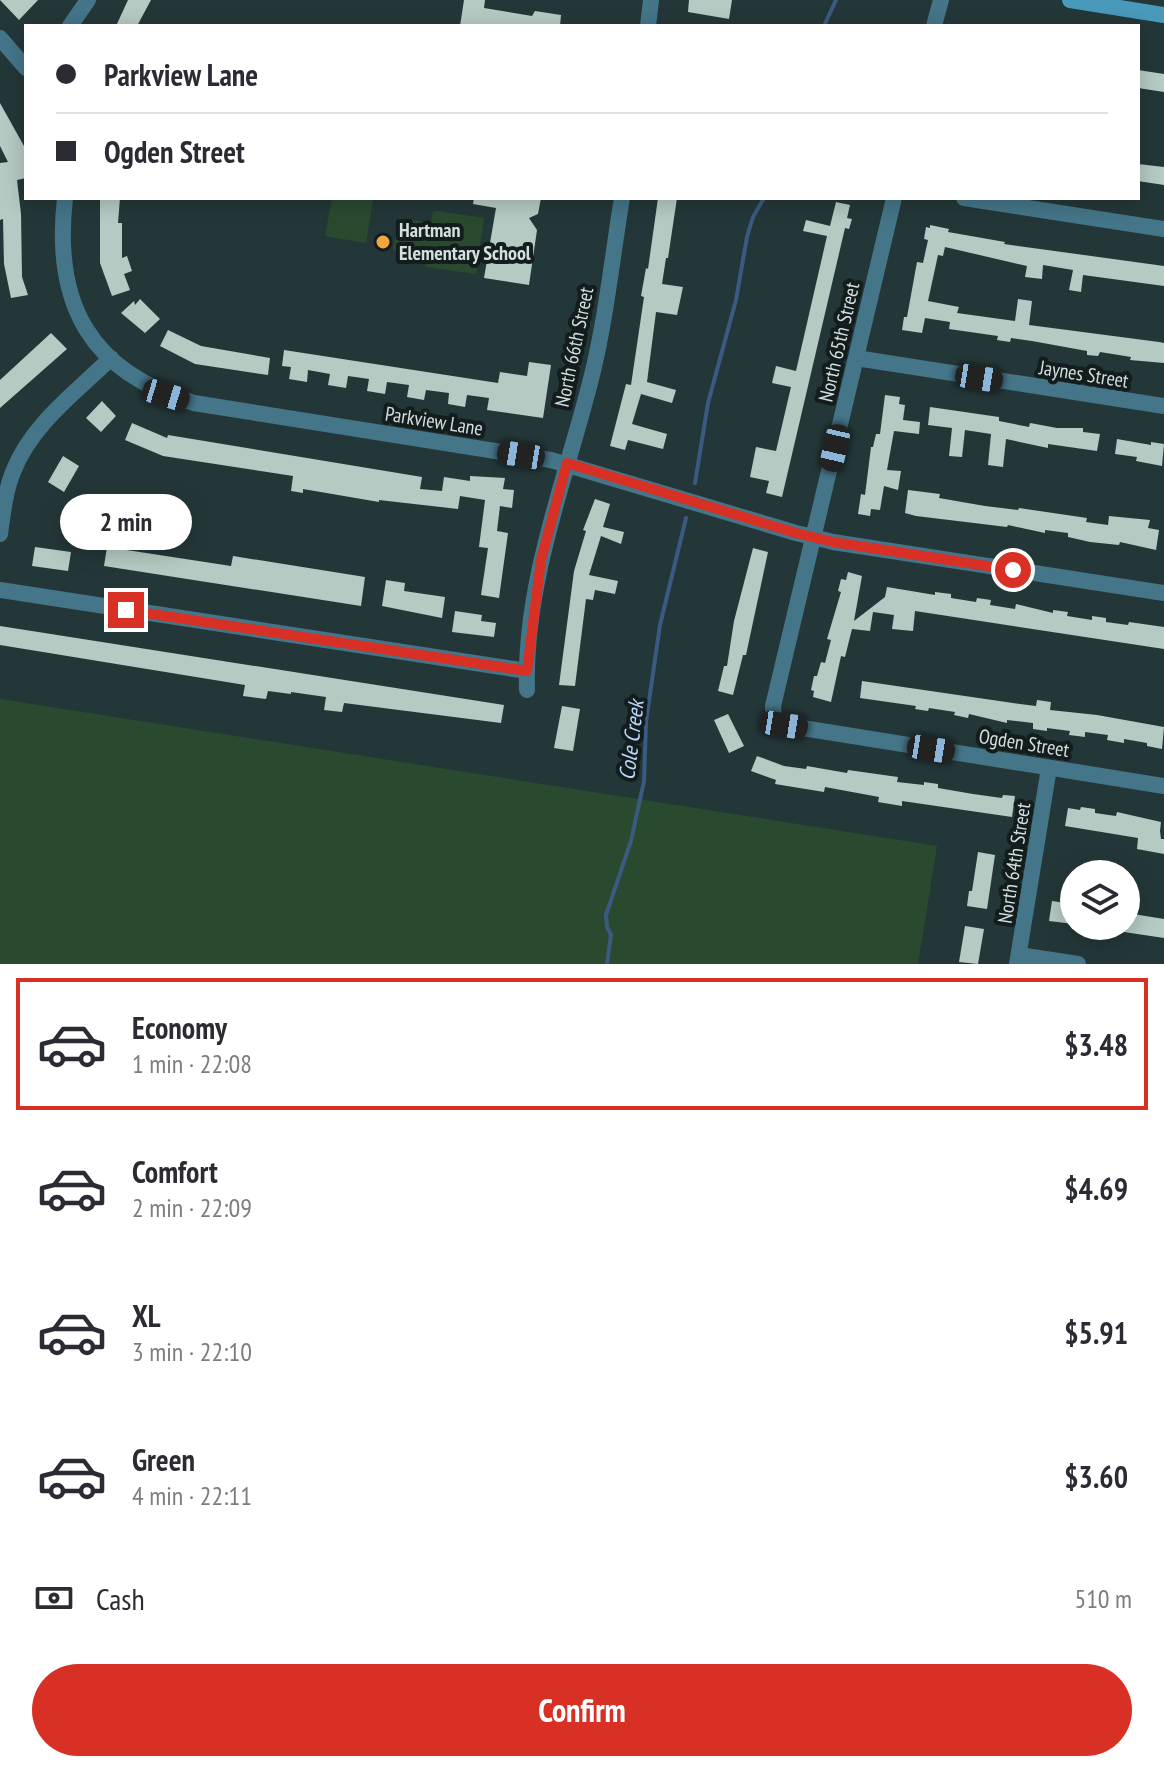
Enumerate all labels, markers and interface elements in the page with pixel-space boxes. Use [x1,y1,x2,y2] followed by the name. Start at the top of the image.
[104,55,258,94] text: Parkview Lane
[104,132,245,171] text: Ogden Street
[399,217,531,266] place label: Hartman Elementary School
[374,233,392,251] marker: Hartman Elementary School
[813,279,865,404] street label: North 65th Street
[549,284,599,409] street label: North 66th Street
[1037,354,1131,394] street label: Jaynes Street
[953,362,1005,394] car
[140,377,192,413] car
[383,400,485,442] street label: Parkview Lane
[818,422,852,474] car
[495,439,547,471] car
[60,494,192,550] callout: 2 min
[100,505,152,538] text: 2 min
[995,552,1031,588] route start
[108,592,144,628] route end
[612,696,650,782] water label: Cole Creek
[758,709,810,741] car
[977,723,1071,763] street label: Ogden Street
[905,733,957,765] car
[992,800,1036,925] street label: North 64th Street
[1060,860,1140,940] map controls
[1060,860,1140,940] button: layers
[36,1008,108,1080] icon: car
[132,1008,227,1047] text: Economy
[1064,1025,1128,1064] text: $3.48
[132,1047,252,1080] text: 1 min · 22:08
[36,1152,108,1224] icon: car
[132,1152,218,1191] text: Comfort
[1064,1169,1128,1208] text: $4.69
[132,1191,252,1224] text: 2 min · 22:09
[36,1296,108,1368] icon: car
[132,1296,161,1335] text: XL
[1064,1313,1128,1352] text: $5.91
[132,1335,252,1368] text: 3 min · 22:10
[36,1440,108,1512] icon: car
[132,1440,195,1479] text: Green
[1064,1457,1128,1496] text: $3.60
[132,1479,252,1512] text: 4 min · 22:11
[32,1576,76,1620] icon: cash
[96,1579,145,1618] text: Cash
[1074,1582,1132,1615] text: 510 m
[32,1664,1132,1756] button: Confirm

